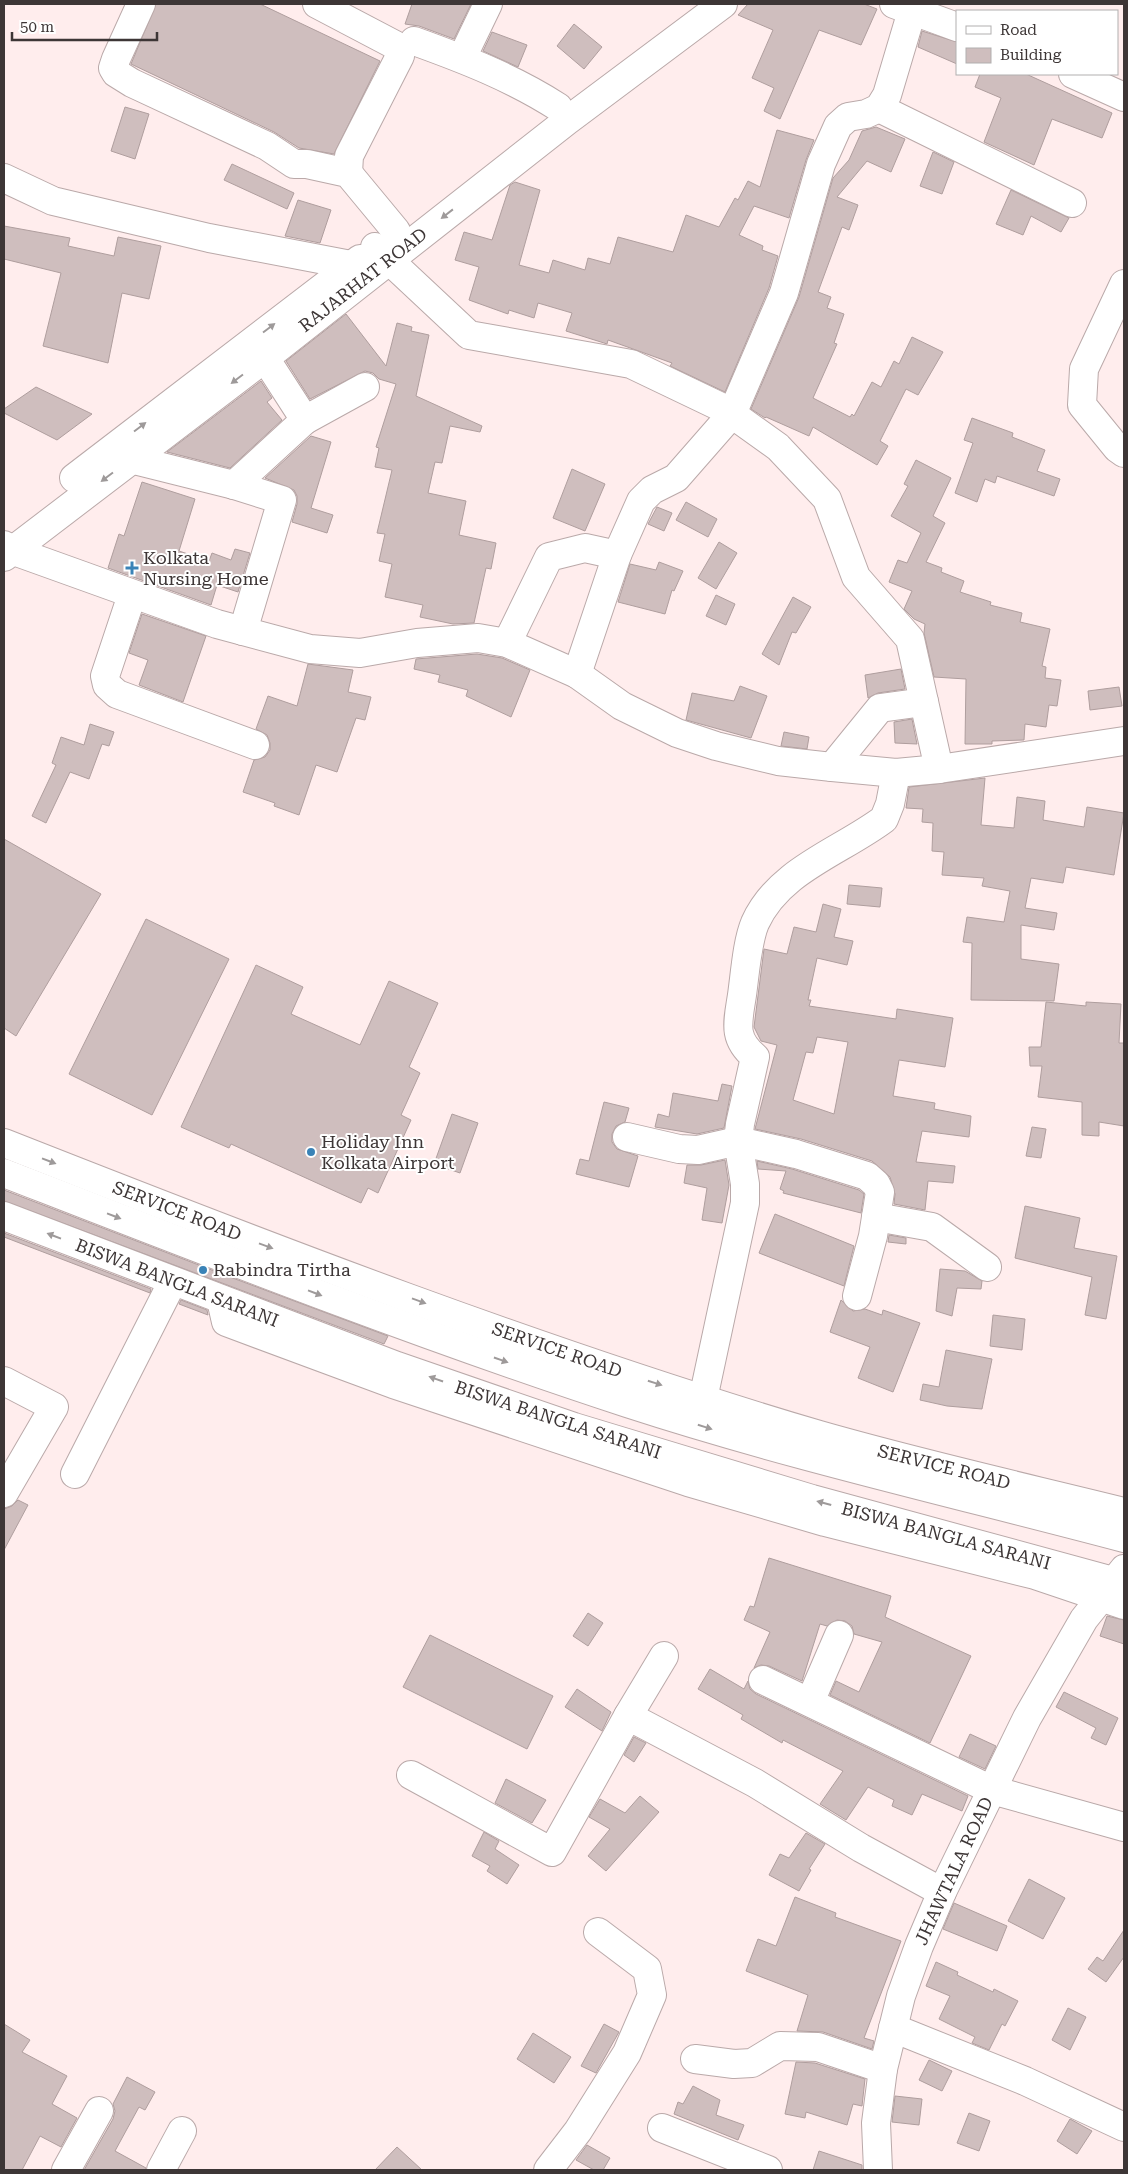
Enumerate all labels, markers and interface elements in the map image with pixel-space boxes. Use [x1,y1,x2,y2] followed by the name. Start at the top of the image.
[12,10,158,42] scale bar
[956,10,1118,75] legend
[20,18,55,36] text: 50 m
[1000,21,1037,39] text: Road
[1000,46,1062,64] text: Building
[441,209,454,219] one-way arrow
[294,223,431,336] street label: RAJARHAT ROAD
[262,323,275,334] one-way arrow
[230,374,244,384] one-way arrow
[133,422,146,433] one-way arrow
[101,471,114,482] one-way arrow
[143,547,269,589] place label: Kolkata Nursing Home
[125,561,139,575] marker: Kolkata Nursing Home
[321,1131,455,1173] place label: Holiday Inn Kolkata Airport
[305,1146,317,1158] marker: Holiday Inn Kolkata Airport
[42,1157,57,1165] one-way arrow
[110,1176,245,1245] street label: SERVICE ROAD
[107,1213,122,1220] one-way arrow
[47,1231,61,1239] one-way arrow
[73,1234,282,1331] street label: BISWA BANGLA SARANI
[259,1242,274,1250] one-way arrow
[213,1259,351,1280] place label: Rabindra Tirtha
[197,1264,209,1276] marker: Rabindra Tirtha
[308,1290,322,1298] one-way arrow
[411,1298,426,1305] one-way arrow
[489,1317,625,1382] street label: SERVICE ROAD
[494,1356,509,1364] one-way arrow
[428,1375,443,1383] one-way arrow
[452,1376,664,1463] street label: BISWA BANGLA SARANI
[647,1380,662,1387] one-way arrow
[698,1423,713,1431] one-way arrow
[876,1440,1013,1493] street label: SERVICE ROAD
[839,1497,1053,1574] street label: BISWA BANGLA SARANI
[816,1498,831,1506] one-way arrow
[910,1793,997,1948] street label: JHAWTALA ROAD

